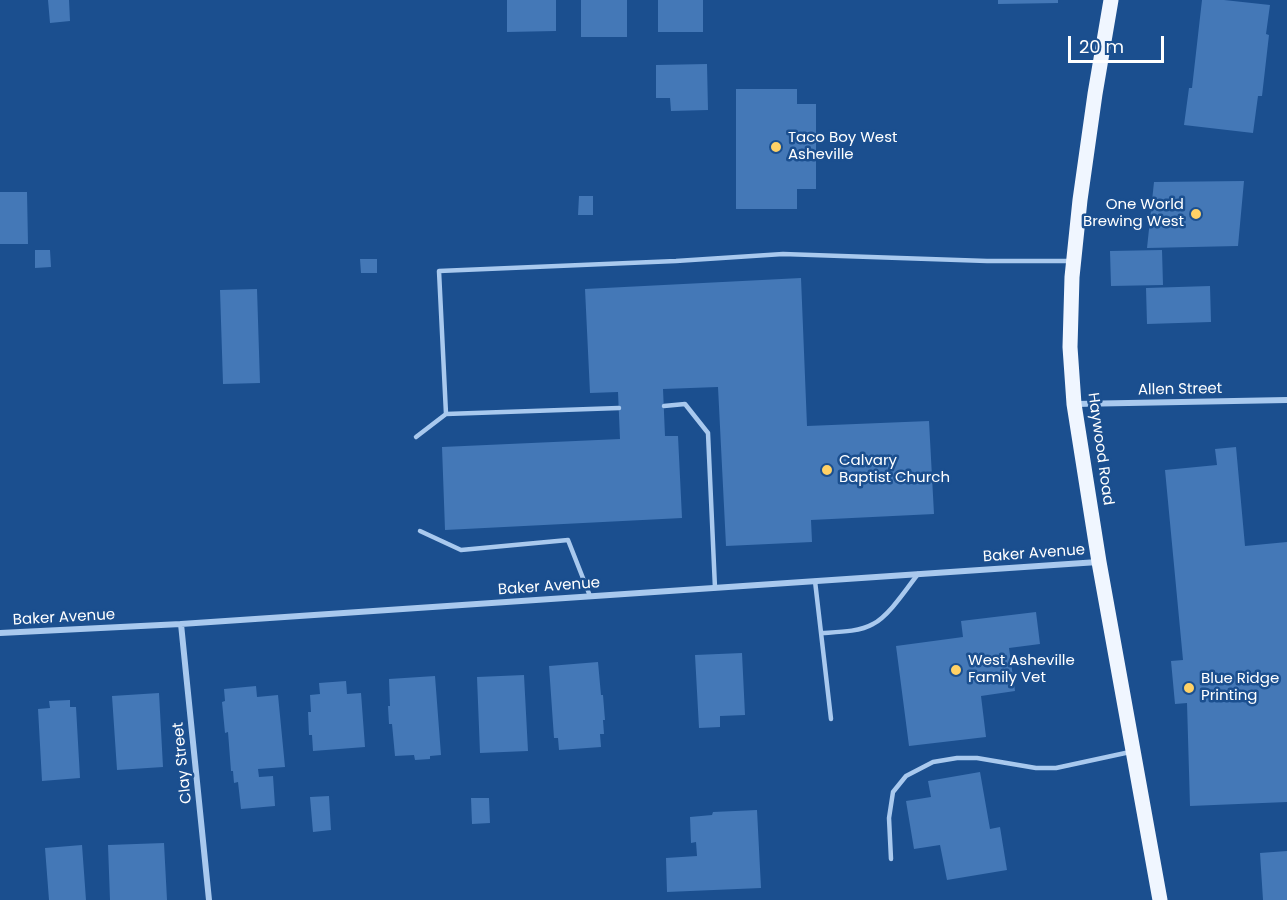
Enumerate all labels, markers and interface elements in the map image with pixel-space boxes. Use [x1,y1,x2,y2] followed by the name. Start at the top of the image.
[1071,24,1167,62] scale bar
[1079,34,1124,59] text: 20 m
[788,129,897,164] place label: Taco Boy West Asheville
[769,140,783,154] marker: Taco Boy West Asheville
[1083,196,1184,231] place label: One World Brewing West
[1189,207,1203,221] marker: One World Brewing West
[1138,380,1222,400] street label: Allen Street
[1083,391,1117,507] street label: Haywood Road
[839,452,950,487] place label: Calvary Baptist Church
[820,463,834,477] marker: Calvary Baptist Church
[982,541,1086,567] street label: Baker Avenue
[497,574,601,600] street label: Baker Avenue
[12,606,116,630] street label: Baker Avenue
[968,652,1075,687] place label: West Asheville Family Vet
[949,663,963,677] marker: West Asheville Family Vet
[1201,670,1279,705] place label: Blue Ridge Printing
[1182,681,1196,695] marker: Blue Ridge Printing
[170,721,196,805] street label: Clay Street

